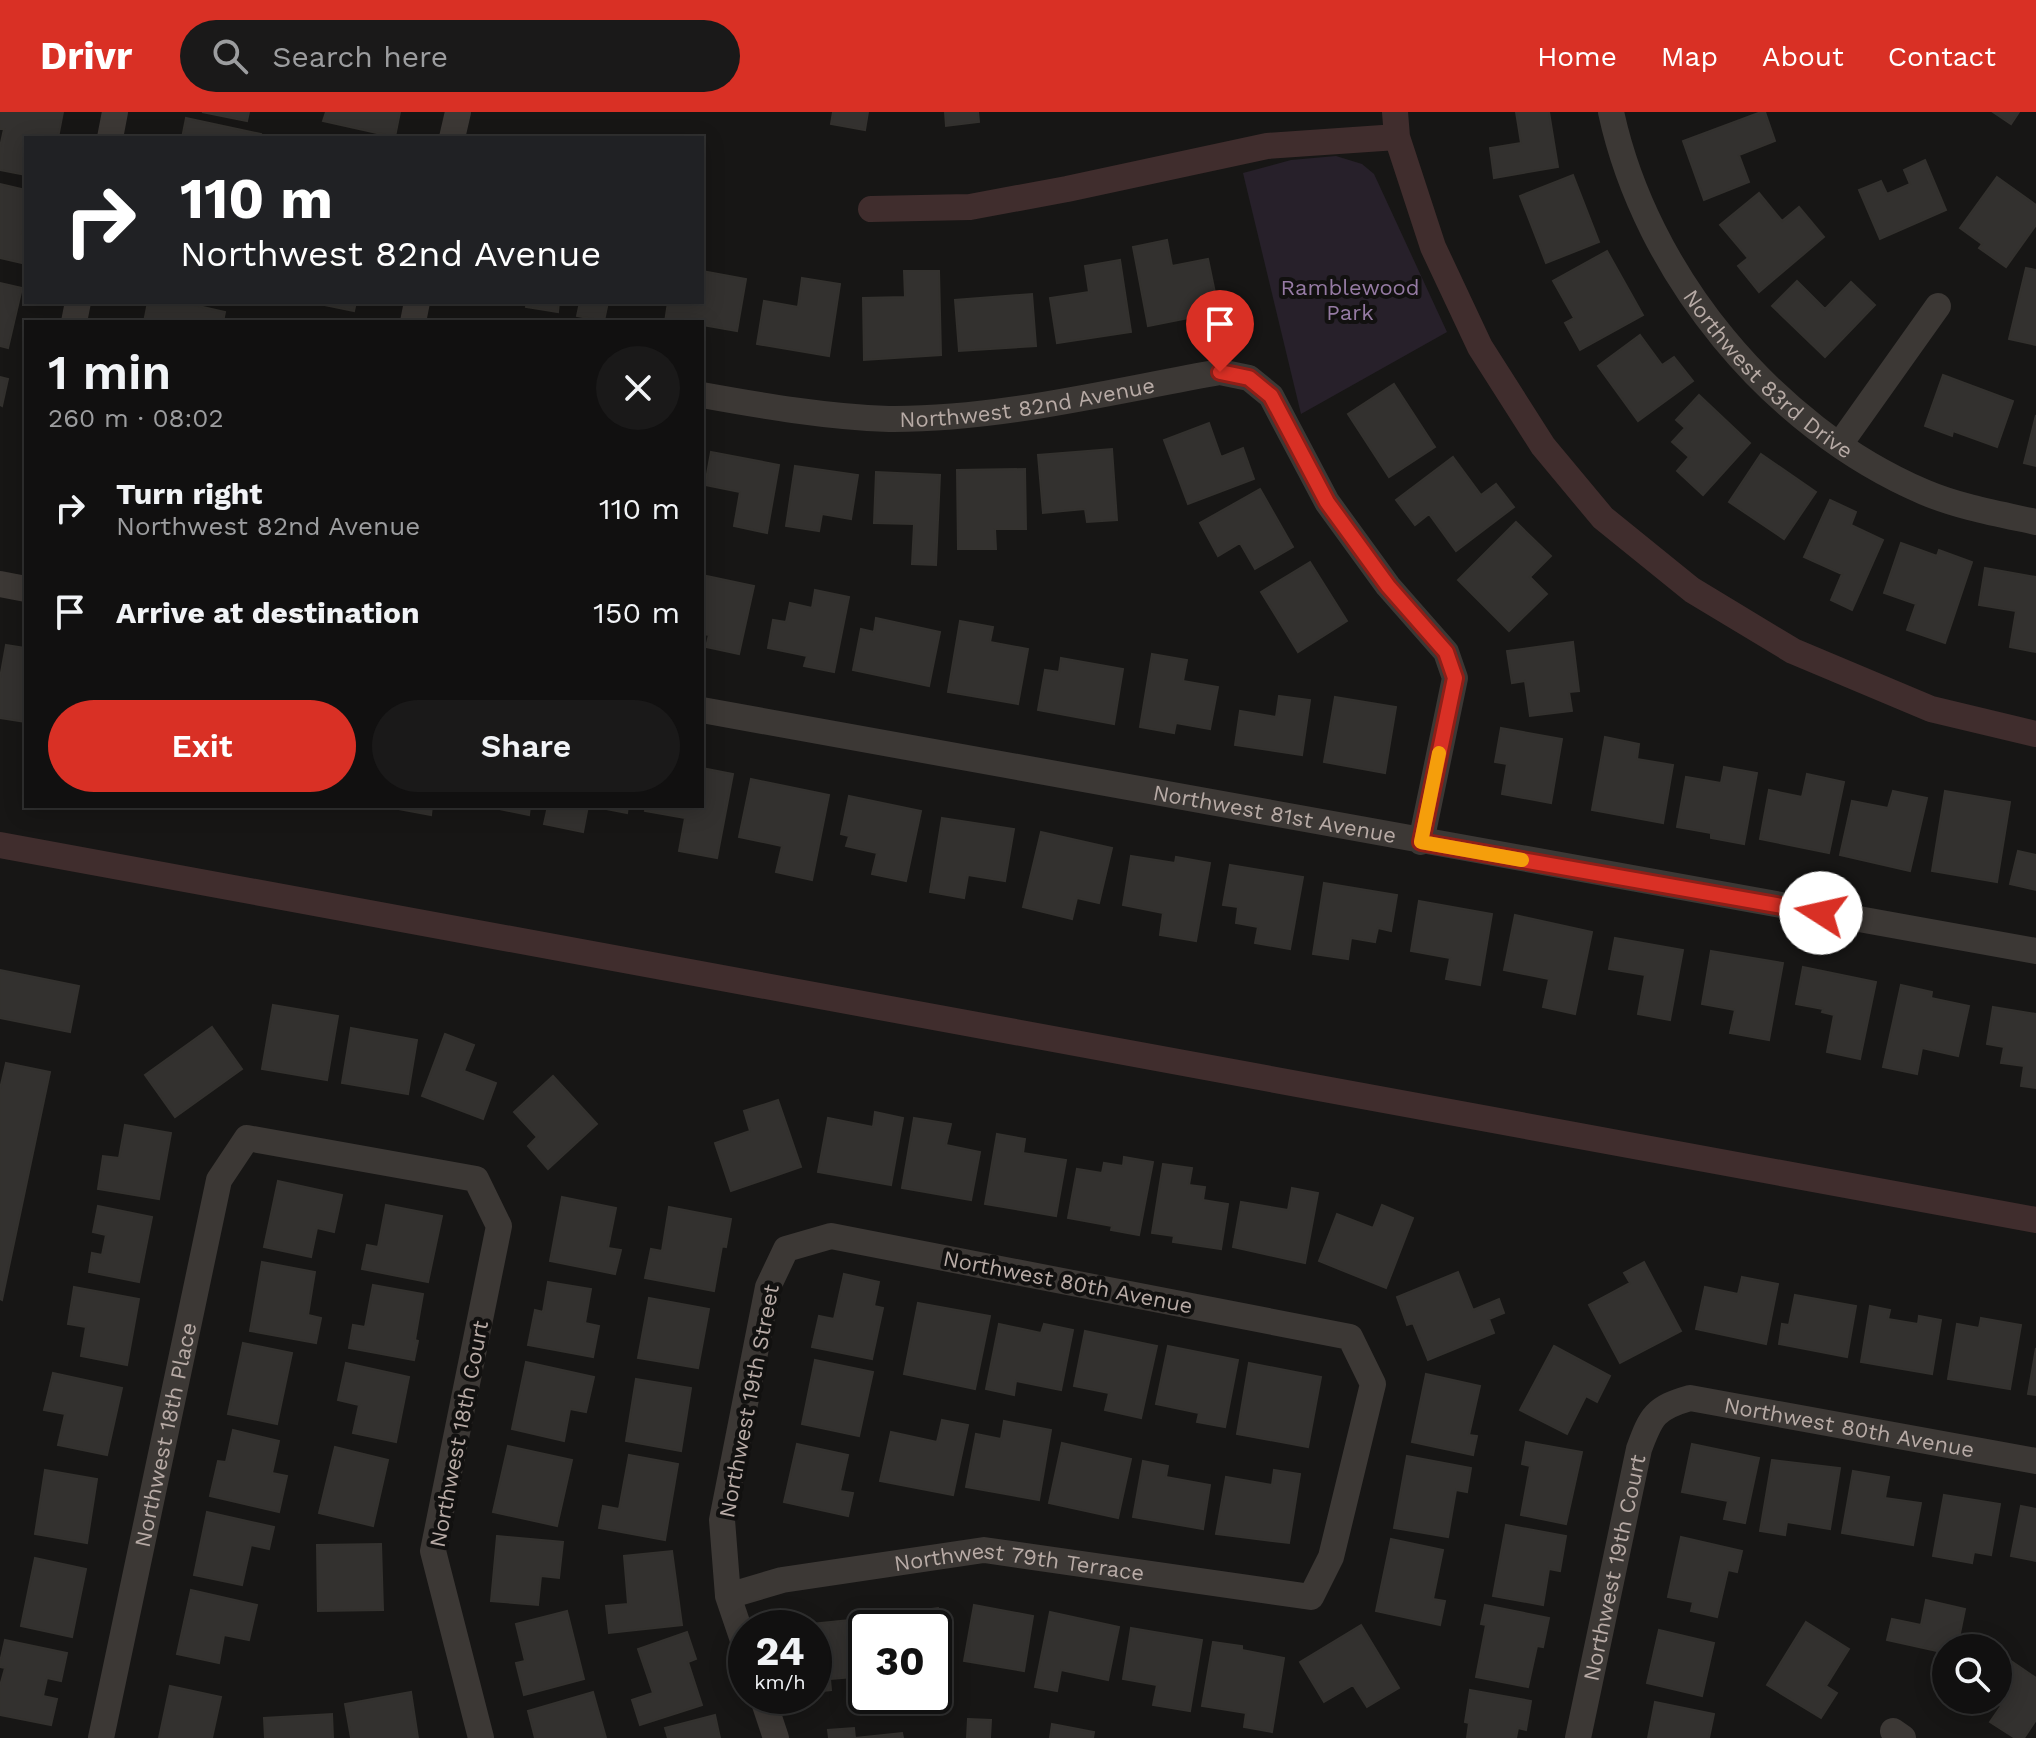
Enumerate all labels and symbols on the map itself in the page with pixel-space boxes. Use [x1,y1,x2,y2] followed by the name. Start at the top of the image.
[1280,275,1420,325] park label: Ramblewood Park
[1679,285,1858,463] street label: Northwest 83rd Drive
[1186,290,1254,372] pin
[899,372,1157,432] street label: Northwest 82nd Avenue
[1151,779,1398,848] street label: Northwest 81st Avenue
[1779,871,1863,955] position arrow
[941,1246,1195,1318] street label: Northwest 80th Avenue
[714,1282,784,1520] street label: Northwest 19th Street
[425,1318,493,1550] street label: Northwest 18th Court
[129,1320,201,1549] street label: Northwest 18th Place
[1722,1392,1976,1462] street label: Northwest 80th Avenue
[1578,1452,1650,1683] street label: Northwest 19th Court
[892,1538,1146,1585] street label: Northwest 79th Terrace
[848,1610,952,1714] speed limit sign: 30

